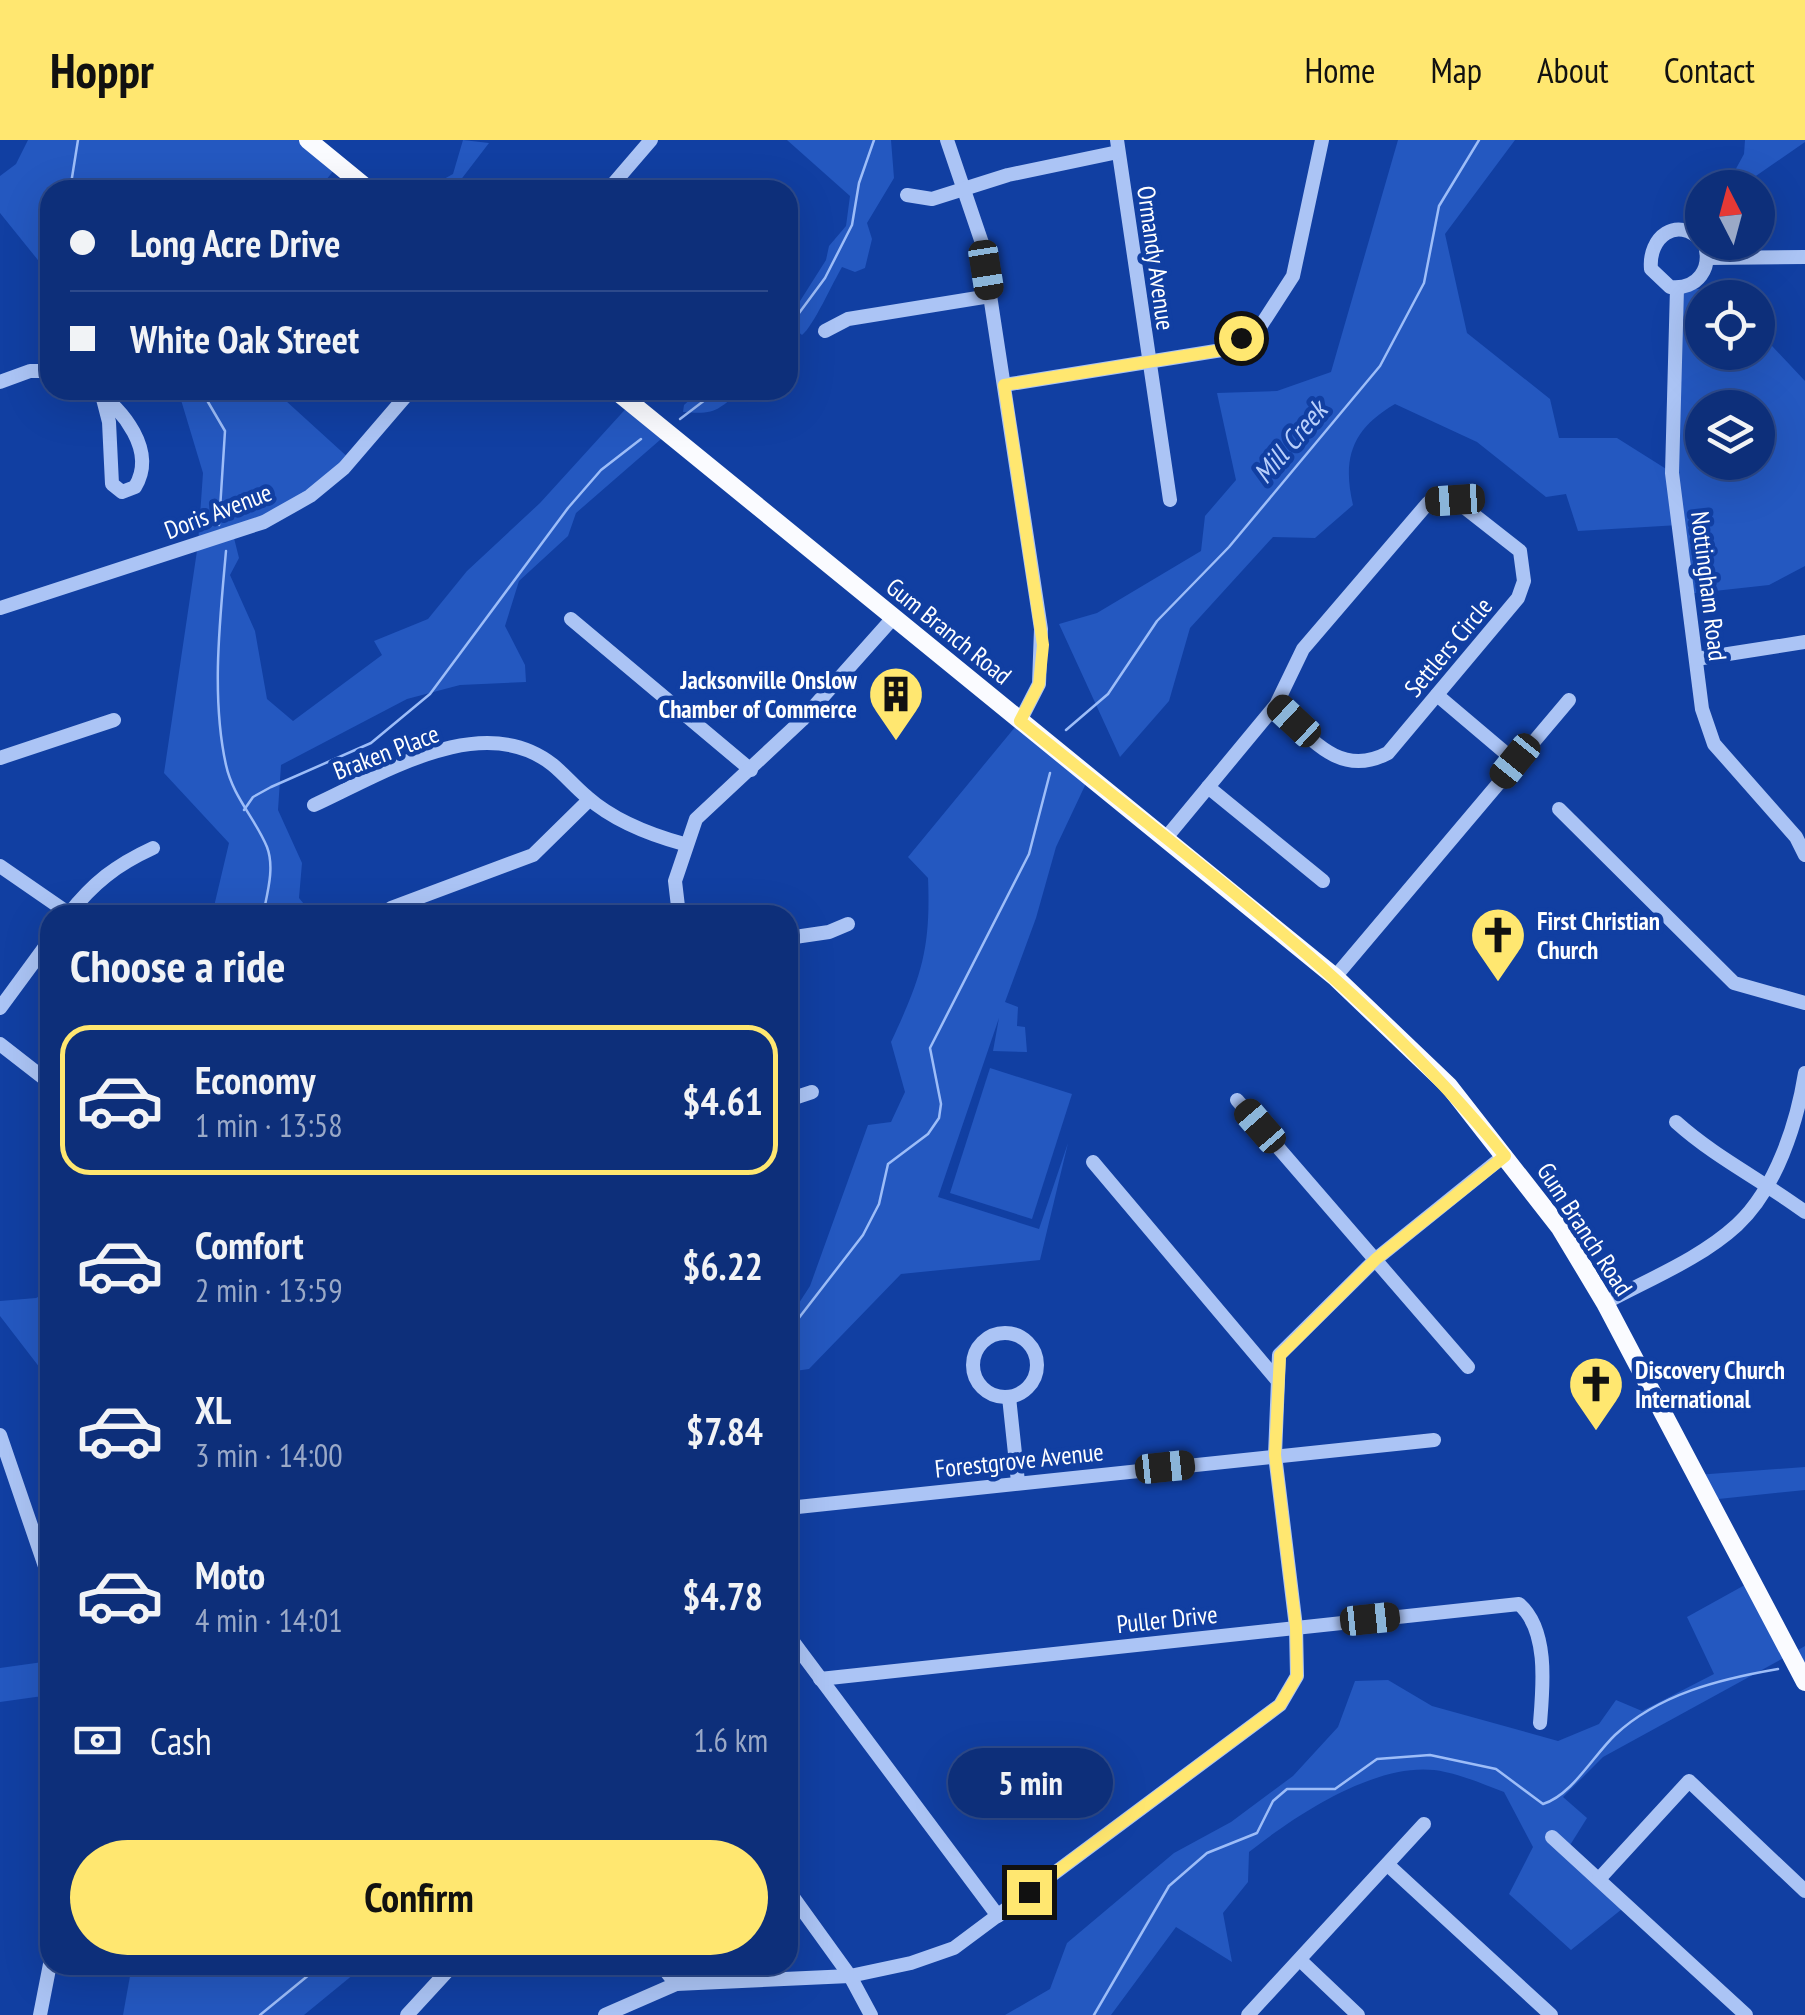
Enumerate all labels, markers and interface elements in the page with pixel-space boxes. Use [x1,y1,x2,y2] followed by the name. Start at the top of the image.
[50,39,154,101] text: Hoppr
[1304,47,1376,93] text: Home
[1431,47,1482,93] text: Map
[1537,47,1609,93] text: About
[1664,47,1755,93] text: Contact
[1685,170,1775,260] north arrow
[1685,170,1775,480] map controls
[1130,184,1182,332] street label: Ormandy Avenue
[130,218,341,267] text: Long Acre Drive
[966,238,1006,302] car
[1685,280,1775,370] button: locate
[130,314,359,363] text: White Oak Street
[1219,316,1264,361] route start
[1244,390,1337,491] water label: Mill Creek
[1685,390,1775,480] button: layers
[160,476,276,546] street label: Doris Avenue
[1424,483,1486,517] car
[1684,509,1734,663] street label: Nottingham Road
[880,571,1018,691] street label: Gum Branch Road
[1397,591,1499,703] street label: Settlers Circle
[659,664,858,725] place label: Jacksonville Onslow Chamber of Commerce
[866,664,926,743] building icon: Jacksonville Onslow Chamber of Commerce
[1262,690,1326,752] car
[329,717,443,787] street label: Braken Place
[1484,728,1546,794] car
[1468,905,1528,984] church icon: First Christian Church
[1537,905,1660,966] place label: First Christian Church
[70,936,285,994] text: Choose a ride
[75,1055,165,1145] icon: car
[195,1055,315,1104] text: Economy
[682,1076,763,1125] text: $4.61
[1229,1094,1291,1158] car
[195,1104,343,1146] text: 1 min · 13:58
[1530,1156,1640,1302] street label: Gum Branch Road
[75,1220,165,1310] icon: car
[195,1220,304,1269] text: Comfort
[682,1241,763,1290] text: $6.22
[195,1269,343,1311] text: 2 min · 13:59
[1566,1354,1626,1433] church icon: Discovery Church International
[1635,1354,1785,1415] place label: Discovery Church International
[75,1385,165,1475] icon: car
[195,1385,231,1434] text: XL
[686,1406,763,1455] text: $7.84
[195,1434,343,1476] text: 3 min · 14:00
[933,1435,1105,1485] street label: Forestgrove Avenue
[1134,1449,1196,1485] car
[75,1550,165,1640] icon: car
[195,1550,265,1599] text: Moto
[682,1571,763,1620] text: $4.78
[1115,1598,1219,1640] street label: Puller Drive
[195,1599,343,1641] text: 4 min · 14:01
[1339,1601,1401,1637] car
[70,1713,125,1768] icon: cash
[150,1716,212,1765] text: Cash
[693,1719,768,1761] text: 1.6 km
[946,1747,1112,1817] callout: 5 min
[998,1762,1063,1804] text: 5 min
[70,1840,768,1955] button: Confirm
[1007,1870,1052,1915] route end

